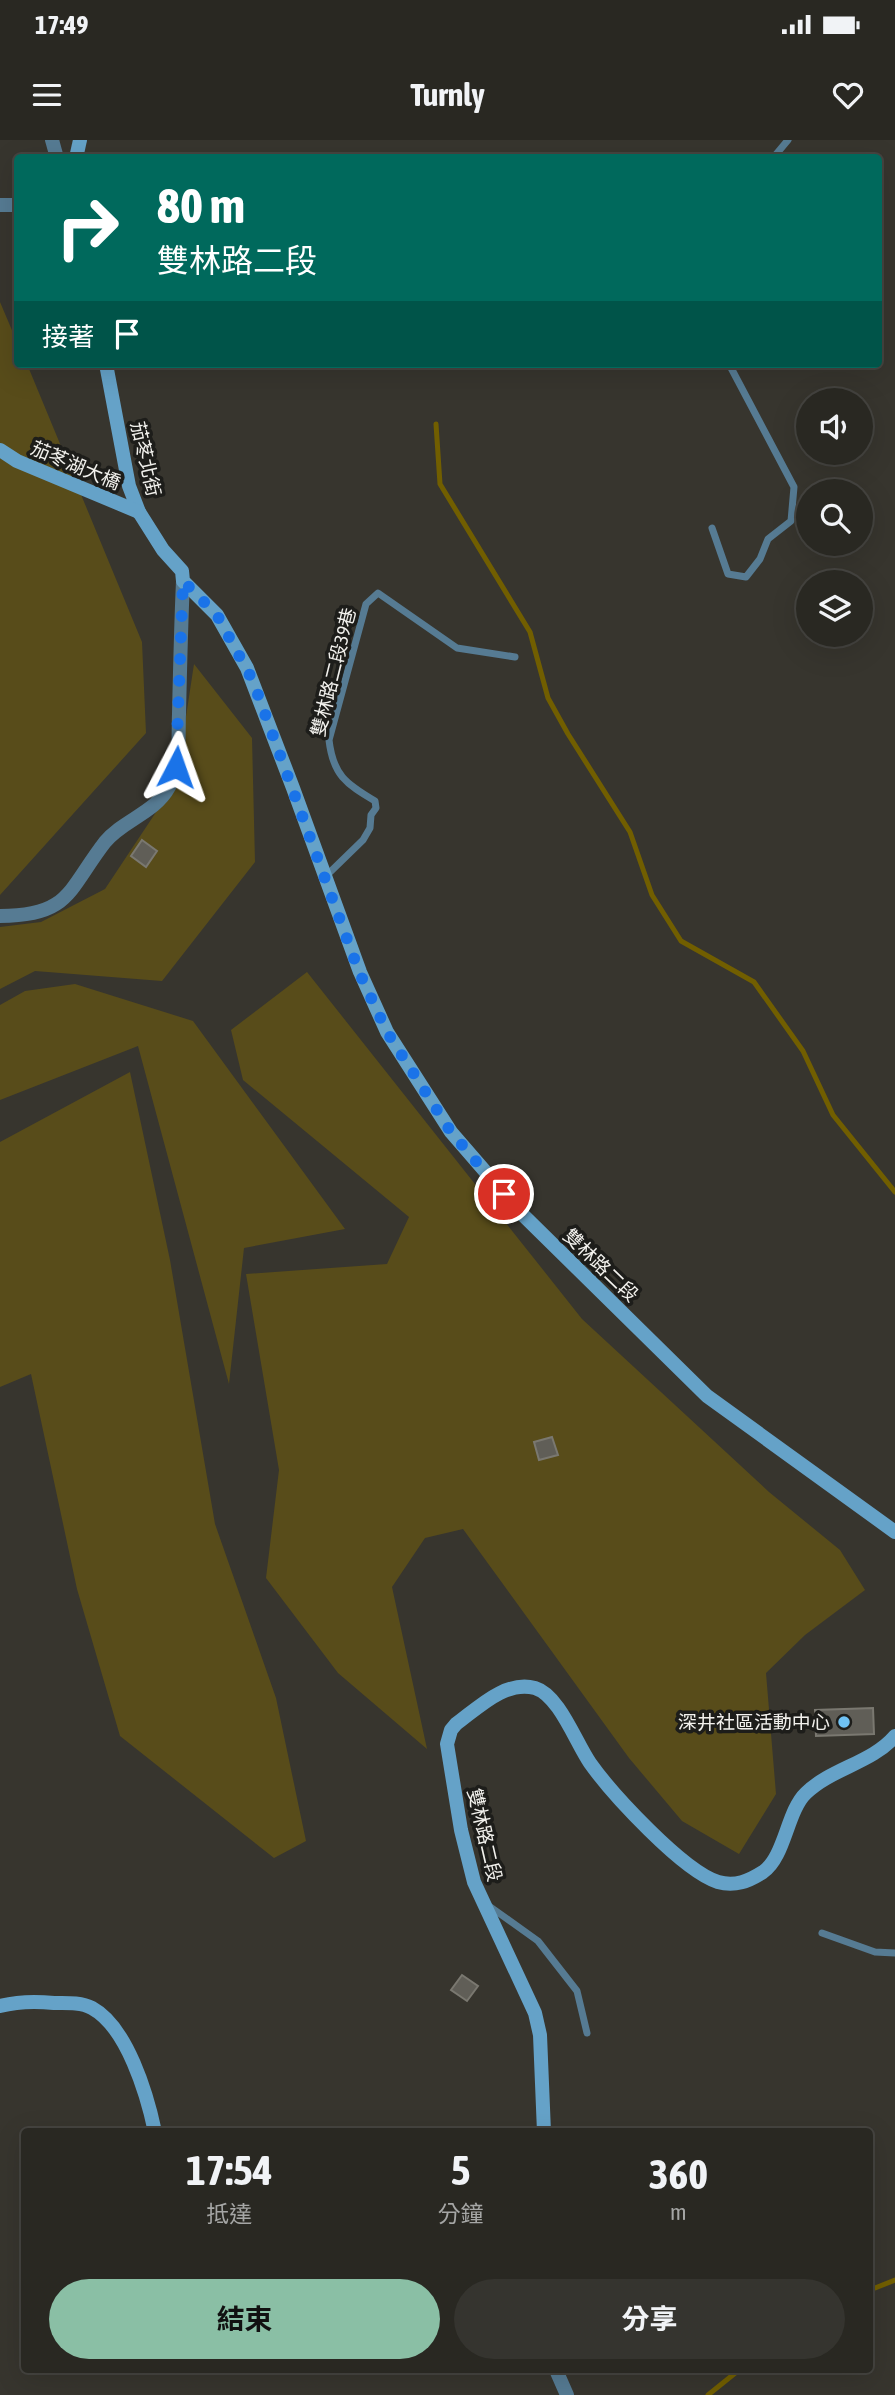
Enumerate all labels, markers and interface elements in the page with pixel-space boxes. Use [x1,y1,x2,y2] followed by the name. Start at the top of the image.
[35,10,89,40] text: 17:49
[28,76,66,114] icon: menu
[410,76,485,113] text: Turnly
[829,76,867,114] icon: heart
[157,177,245,233] text: 80 m
[42,182,133,273] icon: right
[157,242,317,279] text: 雙林路二段
[108,315,146,353] icon: arrive
[42,322,94,352] text: 接著
[796,388,873,647] map controls
[796,388,873,465] button: sound
[127,419,165,499] street label: 茄苳北街
[28,436,124,494] street label: 茄苳湖大橋
[796,479,873,556] button: search
[796,570,873,647] button: layers
[306,605,360,739] street label: 雙林路二段39巷
[139,730,213,804] position arrow
[474,1164,534,1224] pin
[485,1175,523,1213] icon: arrive
[559,1224,643,1306] street label: 雙林路二段
[678,1711,830,1733] place label: 深井社區活動中心
[836,1714,852,1730] marker: 深井社區活動中心
[464,1786,506,1884] street label: 雙林路二段
[186,2146,273,2194] text: 17:54
[451,2146,470,2194] text: 5
[649,2150,708,2198] text: 360
[670,2199,687,2225] text: m
[206,2201,252,2227] text: 抵達
[438,2201,484,2227] text: 分鐘
[49,2279,440,2359] button: 結束
[454,2279,845,2359] button: 分享

